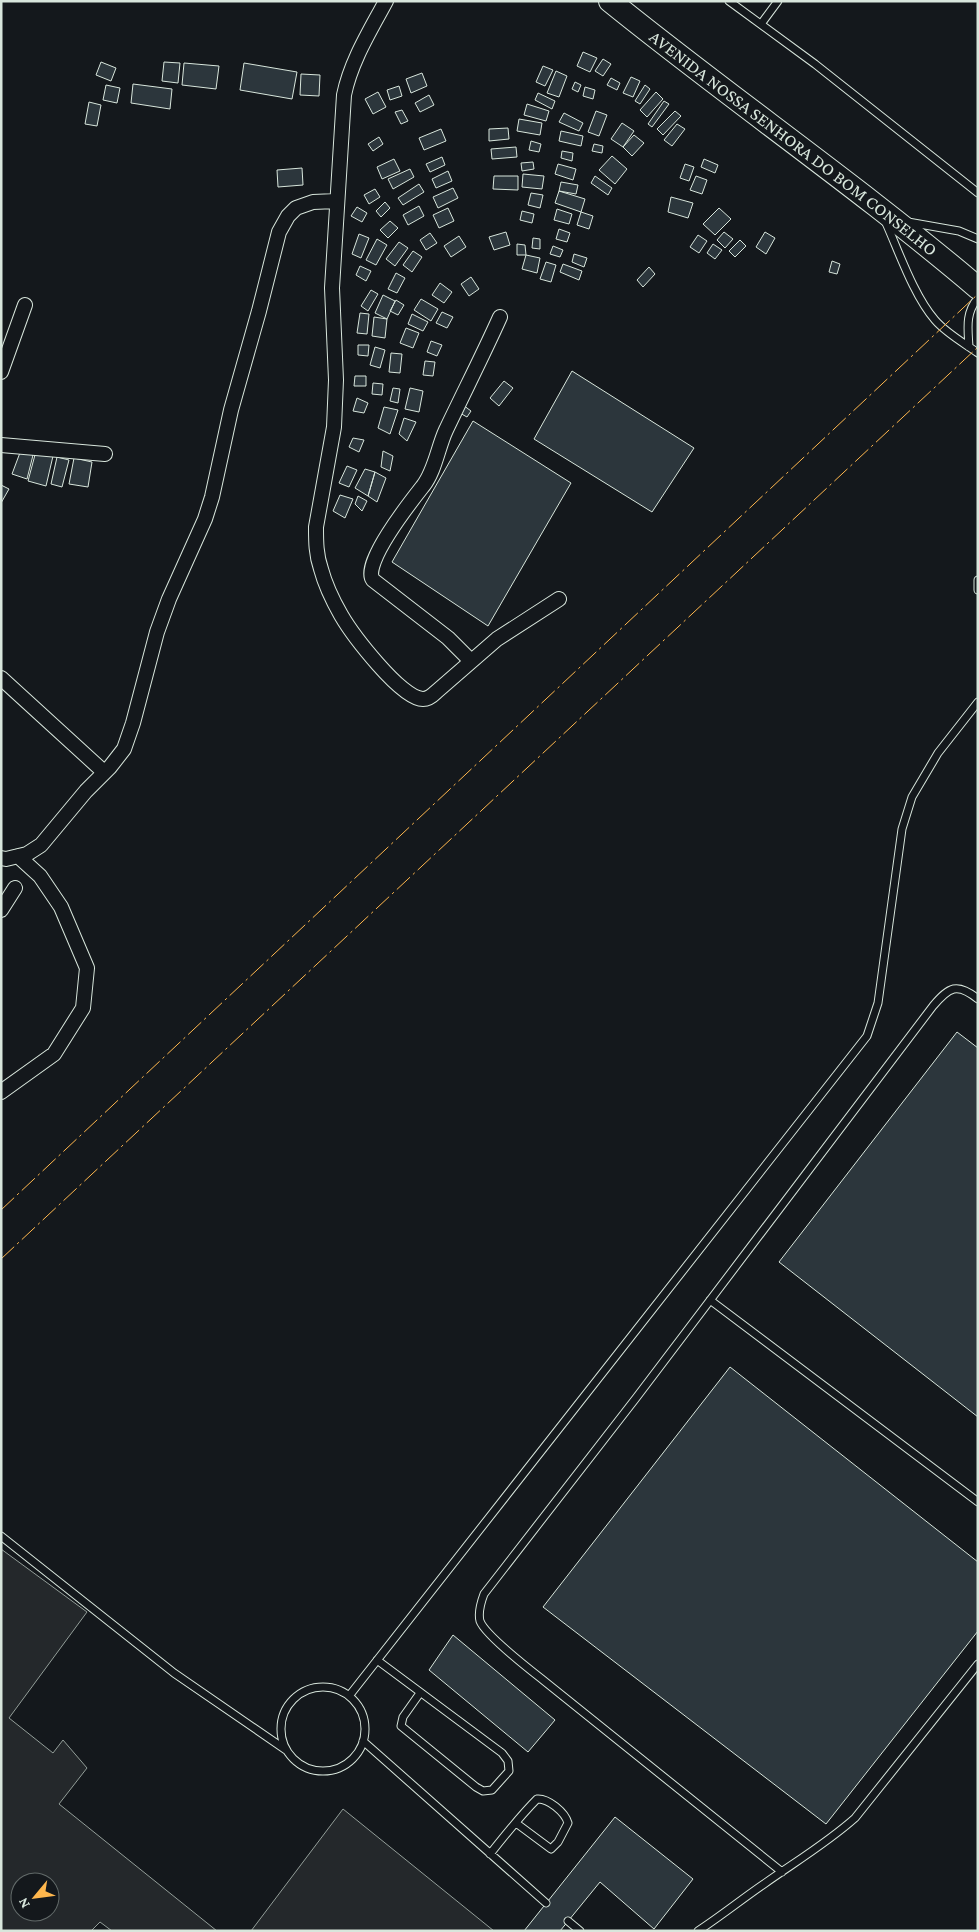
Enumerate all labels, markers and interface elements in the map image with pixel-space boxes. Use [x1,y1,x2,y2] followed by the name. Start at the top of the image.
[646,26,941,260] street label: AVENIDA NOSSA SENHORA DO BOM CONSELHO
[10,1872,60,1922] north arrow
[14,1895,33,1911] text: N

